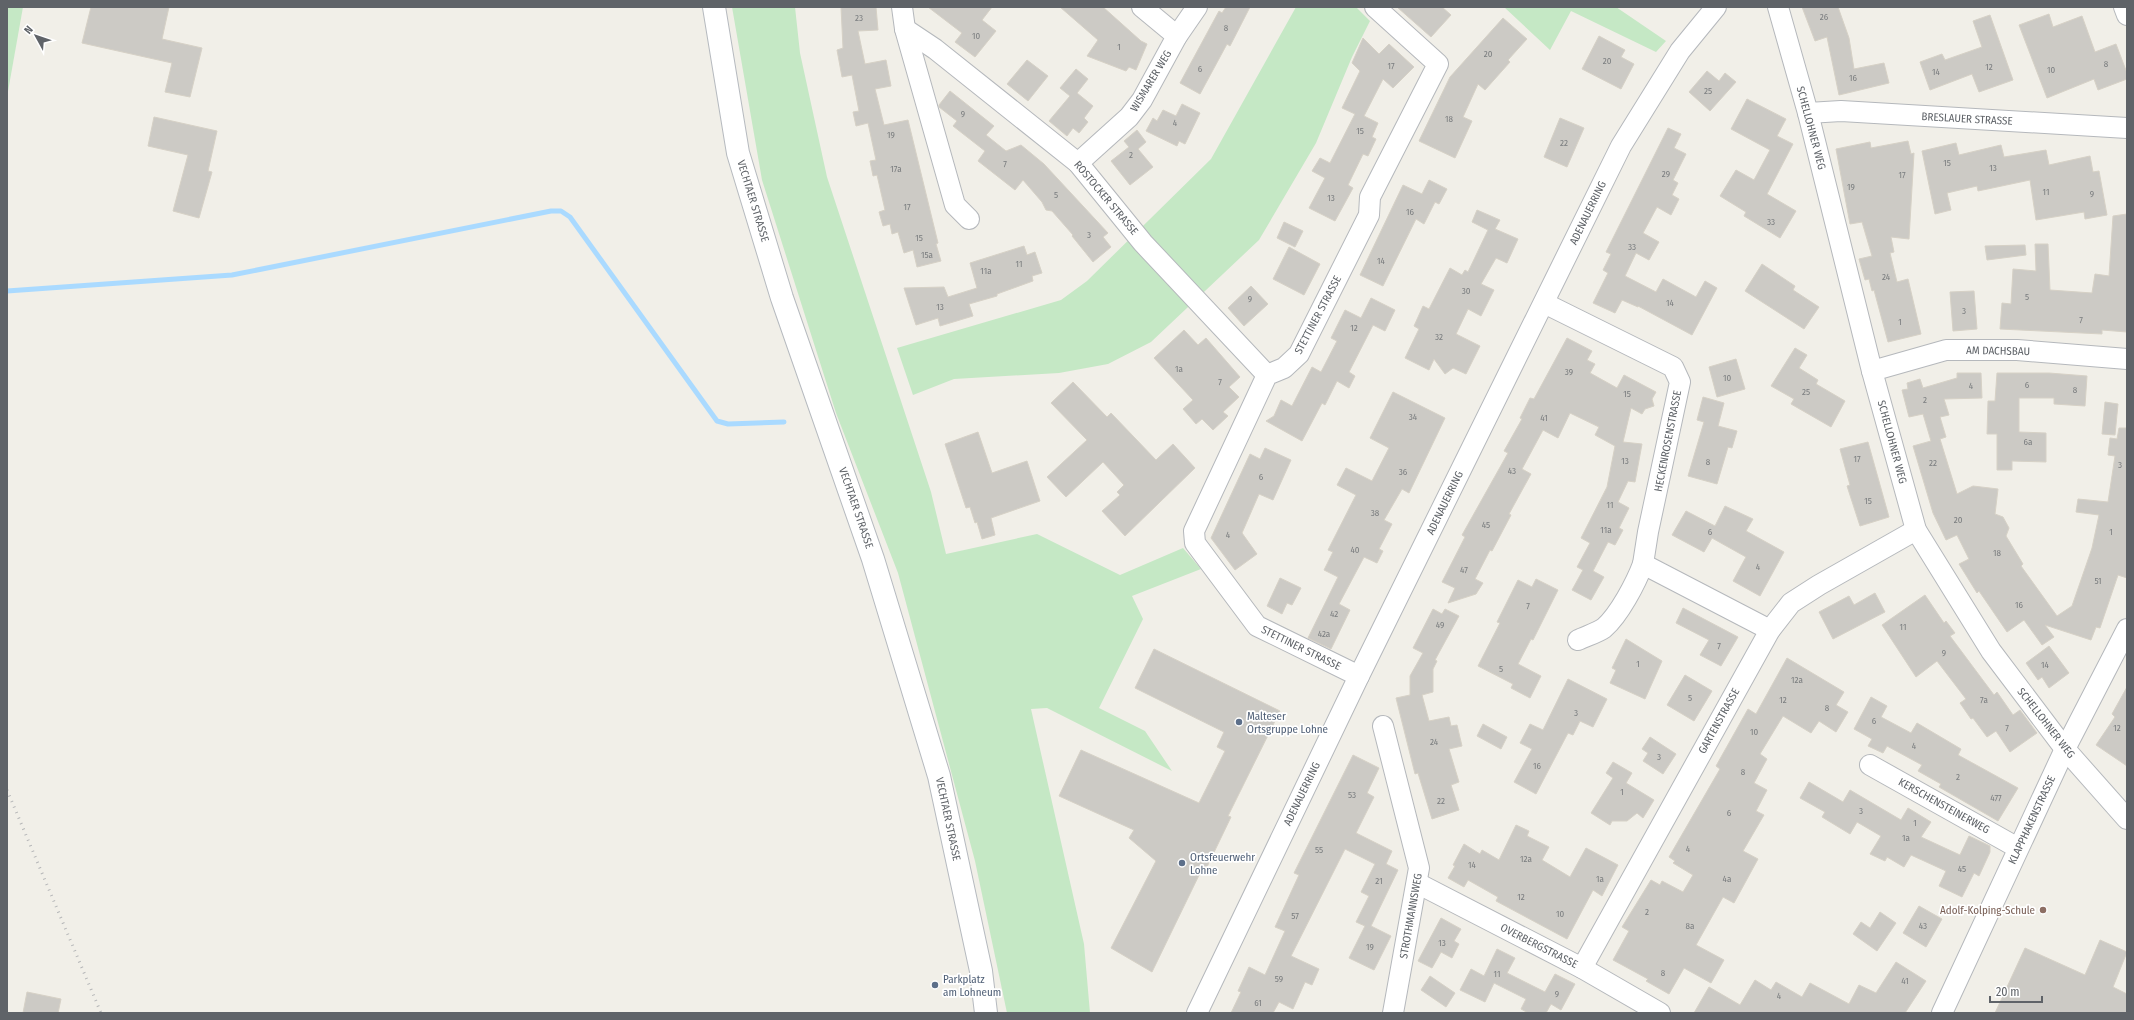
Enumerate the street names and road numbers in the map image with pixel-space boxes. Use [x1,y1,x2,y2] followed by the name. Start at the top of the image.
[1128,48,1174,114] street label: WISMARER WEG
[1794,85,1828,171] street label: SCHELLOHNER WEG
[1921,110,2013,128] street label: BRESLAUER STRASSE
[734,158,772,244] street label: VECHTAER STRASSE
[1071,158,1141,238] street label: ROSTOCKER STRASSE
[1567,179,1609,247] street label: ADENAUERRING
[1292,274,1344,356] street label: STETTINER STRASSE
[1966,344,2030,358] street label: AM DACHSBAU
[1652,389,1684,493] street label: HECKENROSENSTRASSE
[1875,399,1909,485] street label: SCHELLOHNER WEG
[836,466,876,550] street label: VECHTAER STRASSE
[1424,469,1466,537] street label: ADENAUERRING
[1259,623,1343,673] street label: STETTINER STRASSE
[2015,685,2077,761] street label: SCHELLOHNER WEG
[1696,686,1742,756] street label: GARTENSTRASSE
[1281,760,1323,828] street label: ADENAUERRING
[2006,774,2058,866] street label: KLAPPHAKENSTRASSE
[933,776,963,862] street label: VECHTAER STRASSE
[1896,776,1992,836] street label: KERSCHENSTEINERWEG
[1397,872,1425,960] street label: STROTHMANNSWEG
[1498,921,1580,971] street label: OVERBERGSTRASSE

